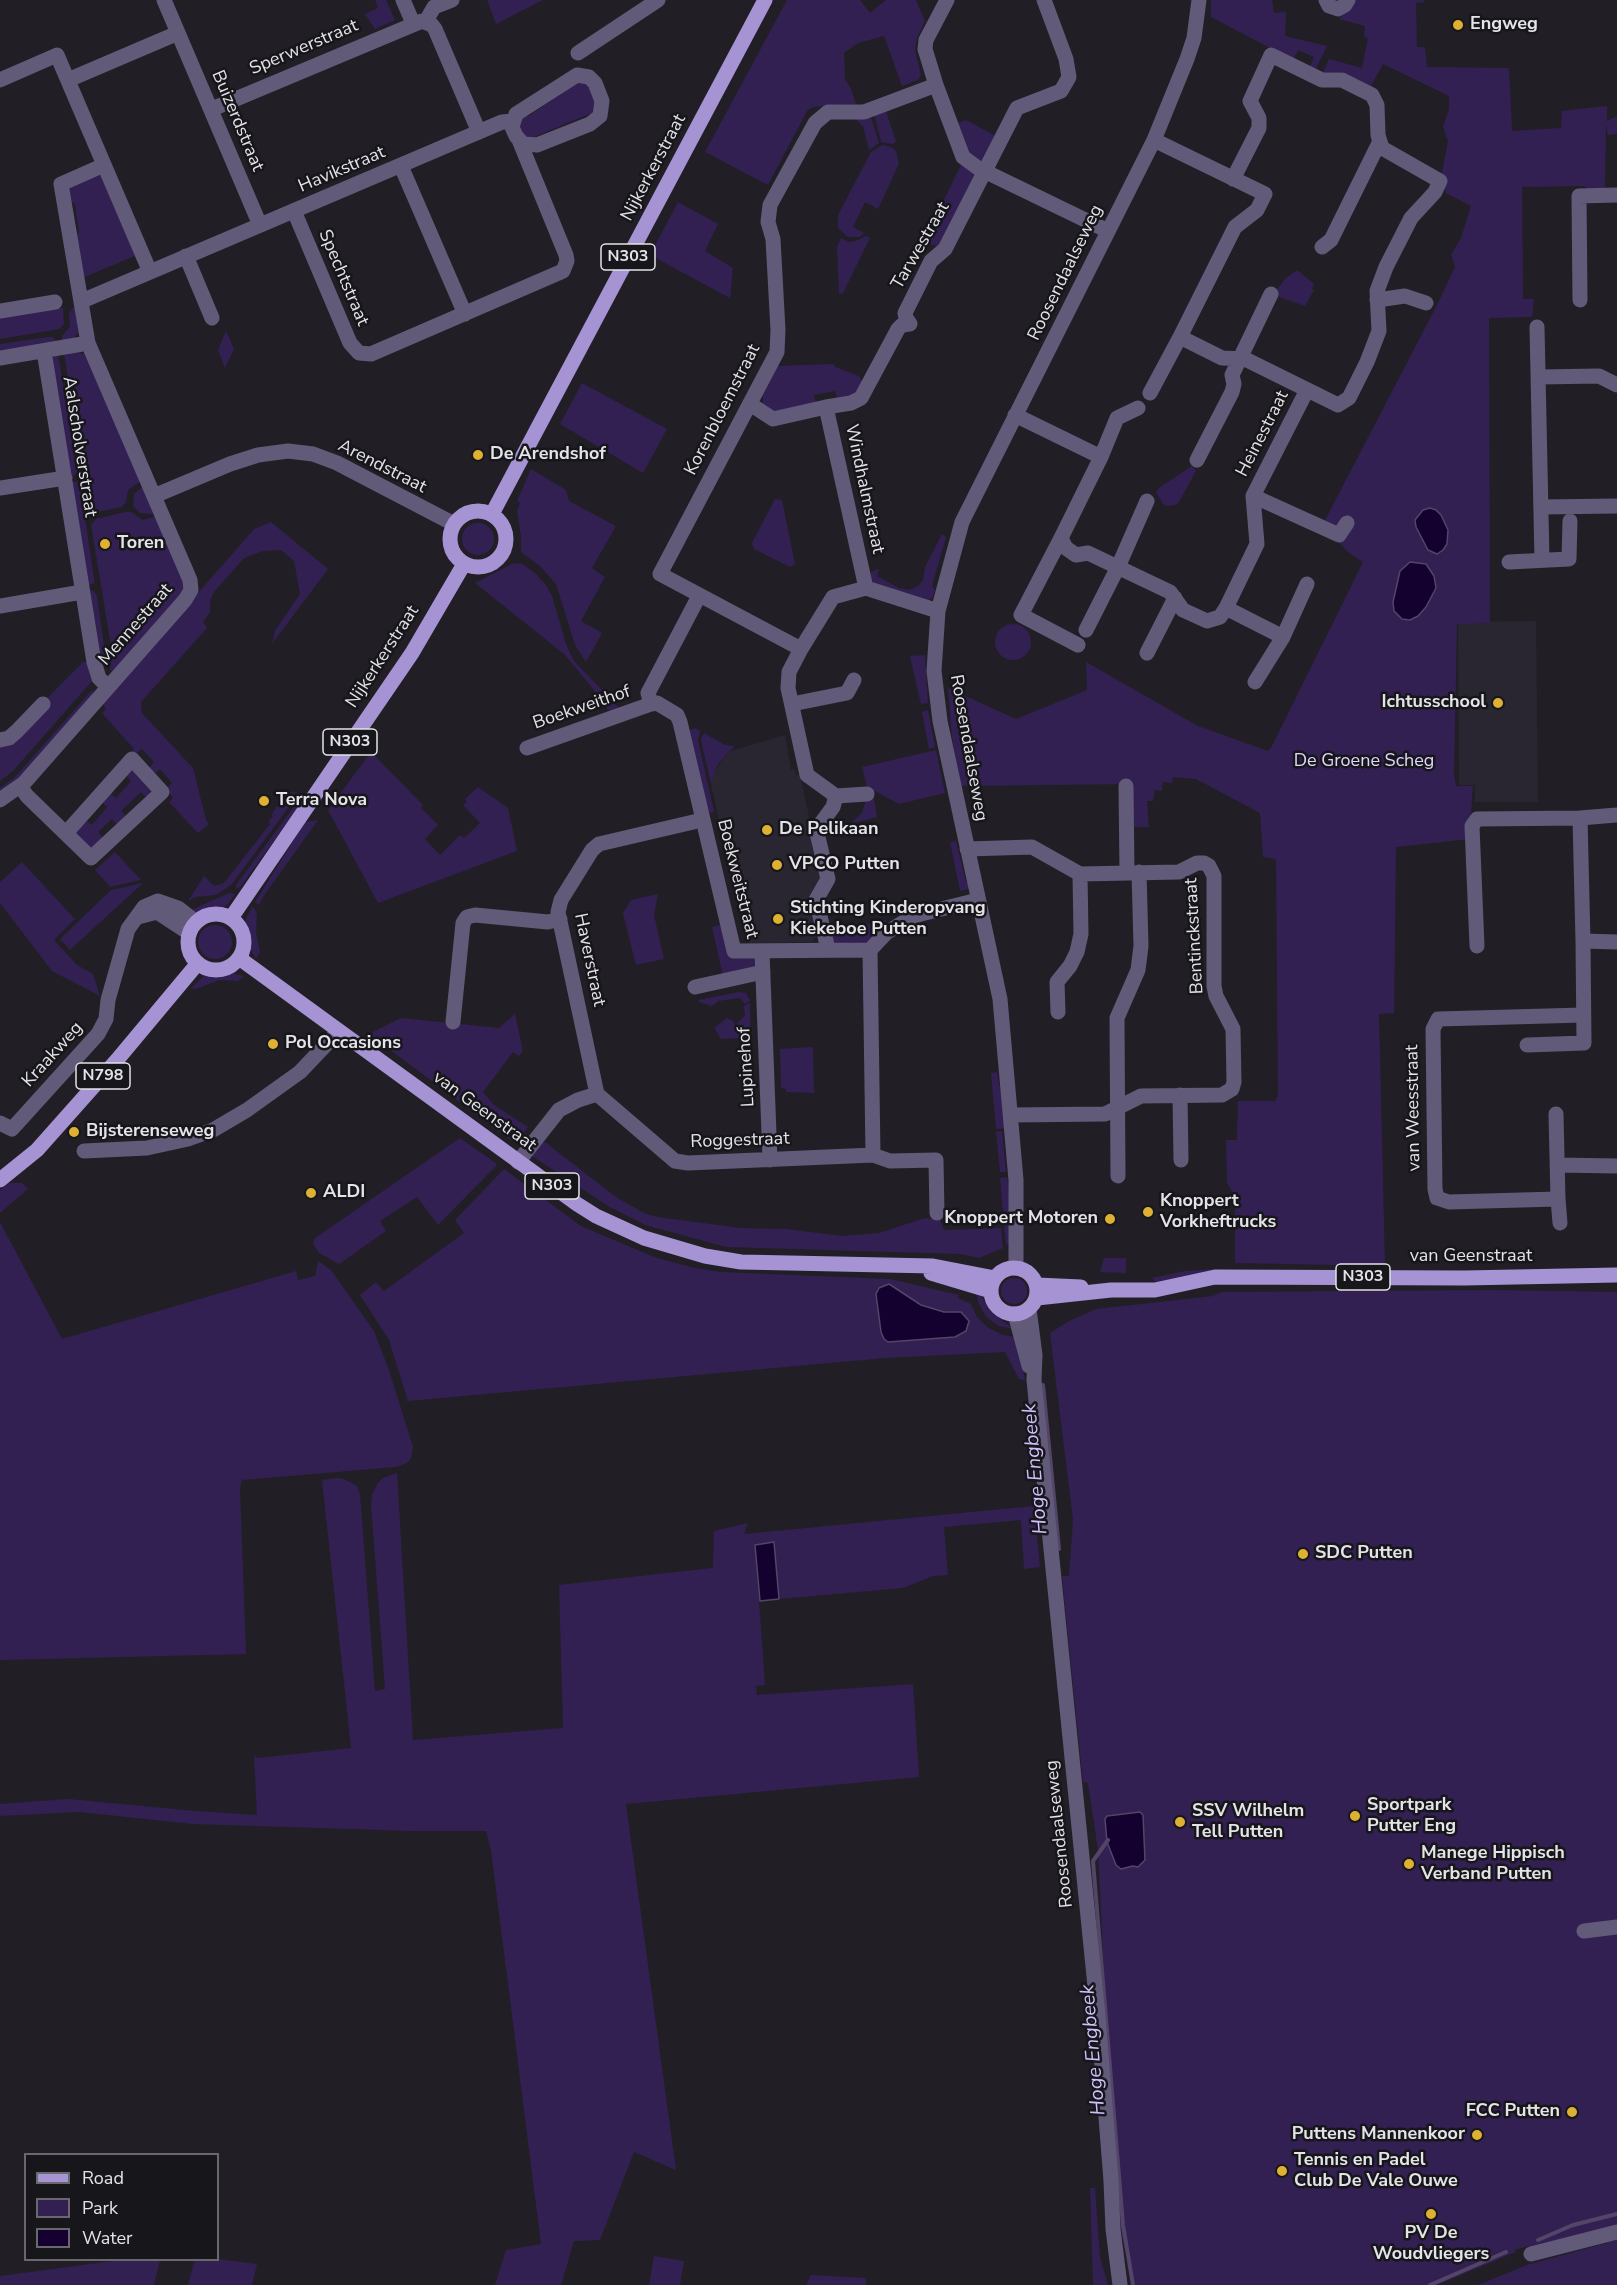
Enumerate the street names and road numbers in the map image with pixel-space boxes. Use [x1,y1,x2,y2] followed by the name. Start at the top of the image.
[247,15,361,81] street label: Sperwerstraat
[206,67,268,175] street label: Buizerdstraat
[617,111,691,225] street label: Nijkerkerstraat
[295,142,389,198] street label: Havikstraat
[887,199,955,293] street label: Tarwestraat
[1024,202,1108,344] street label: Roosendaalseweg
[313,227,373,329] street label: Spechtstraat
[601,244,655,270] road number: N303
[681,341,765,479] street label: Korenbloemstraat
[57,375,101,519] street label: Aalscholverstraat
[1232,387,1294,481] street label: Heinestraat
[840,422,888,556] street label: Windhalmstraat
[334,436,430,498] street label: Arendstraat
[95,580,177,670] street label: Mennestraat
[342,602,424,712] street label: Nijkerkerstraat
[944,673,992,823] street label: Roosendaalseweg
[530,681,634,735] street label: Boekweithof
[323,729,377,755] road number: N303
[712,817,762,941] street label: Boekweitstraat
[1181,877,1209,995] street label: Bentinckstraat
[569,911,609,1009] street label: Haverstraat
[18,1018,88,1092] street label: Kraakweg
[734,1026,760,1108] street label: Lupinehof
[1402,1044,1426,1172] street label: van Weesstraat
[76,1063,130,1089] road number: N798
[428,1067,540,1157] street label: van Geenstraat
[690,1128,790,1154] street label: Roggestraat
[525,1173,579,1199] road number: N303
[1410,1246,1532,1268] street label: van Geenstraat
[1336,1264,1390,1290] road number: N303
[1042,1759,1078,1909] street label: Roosendaalseweg

